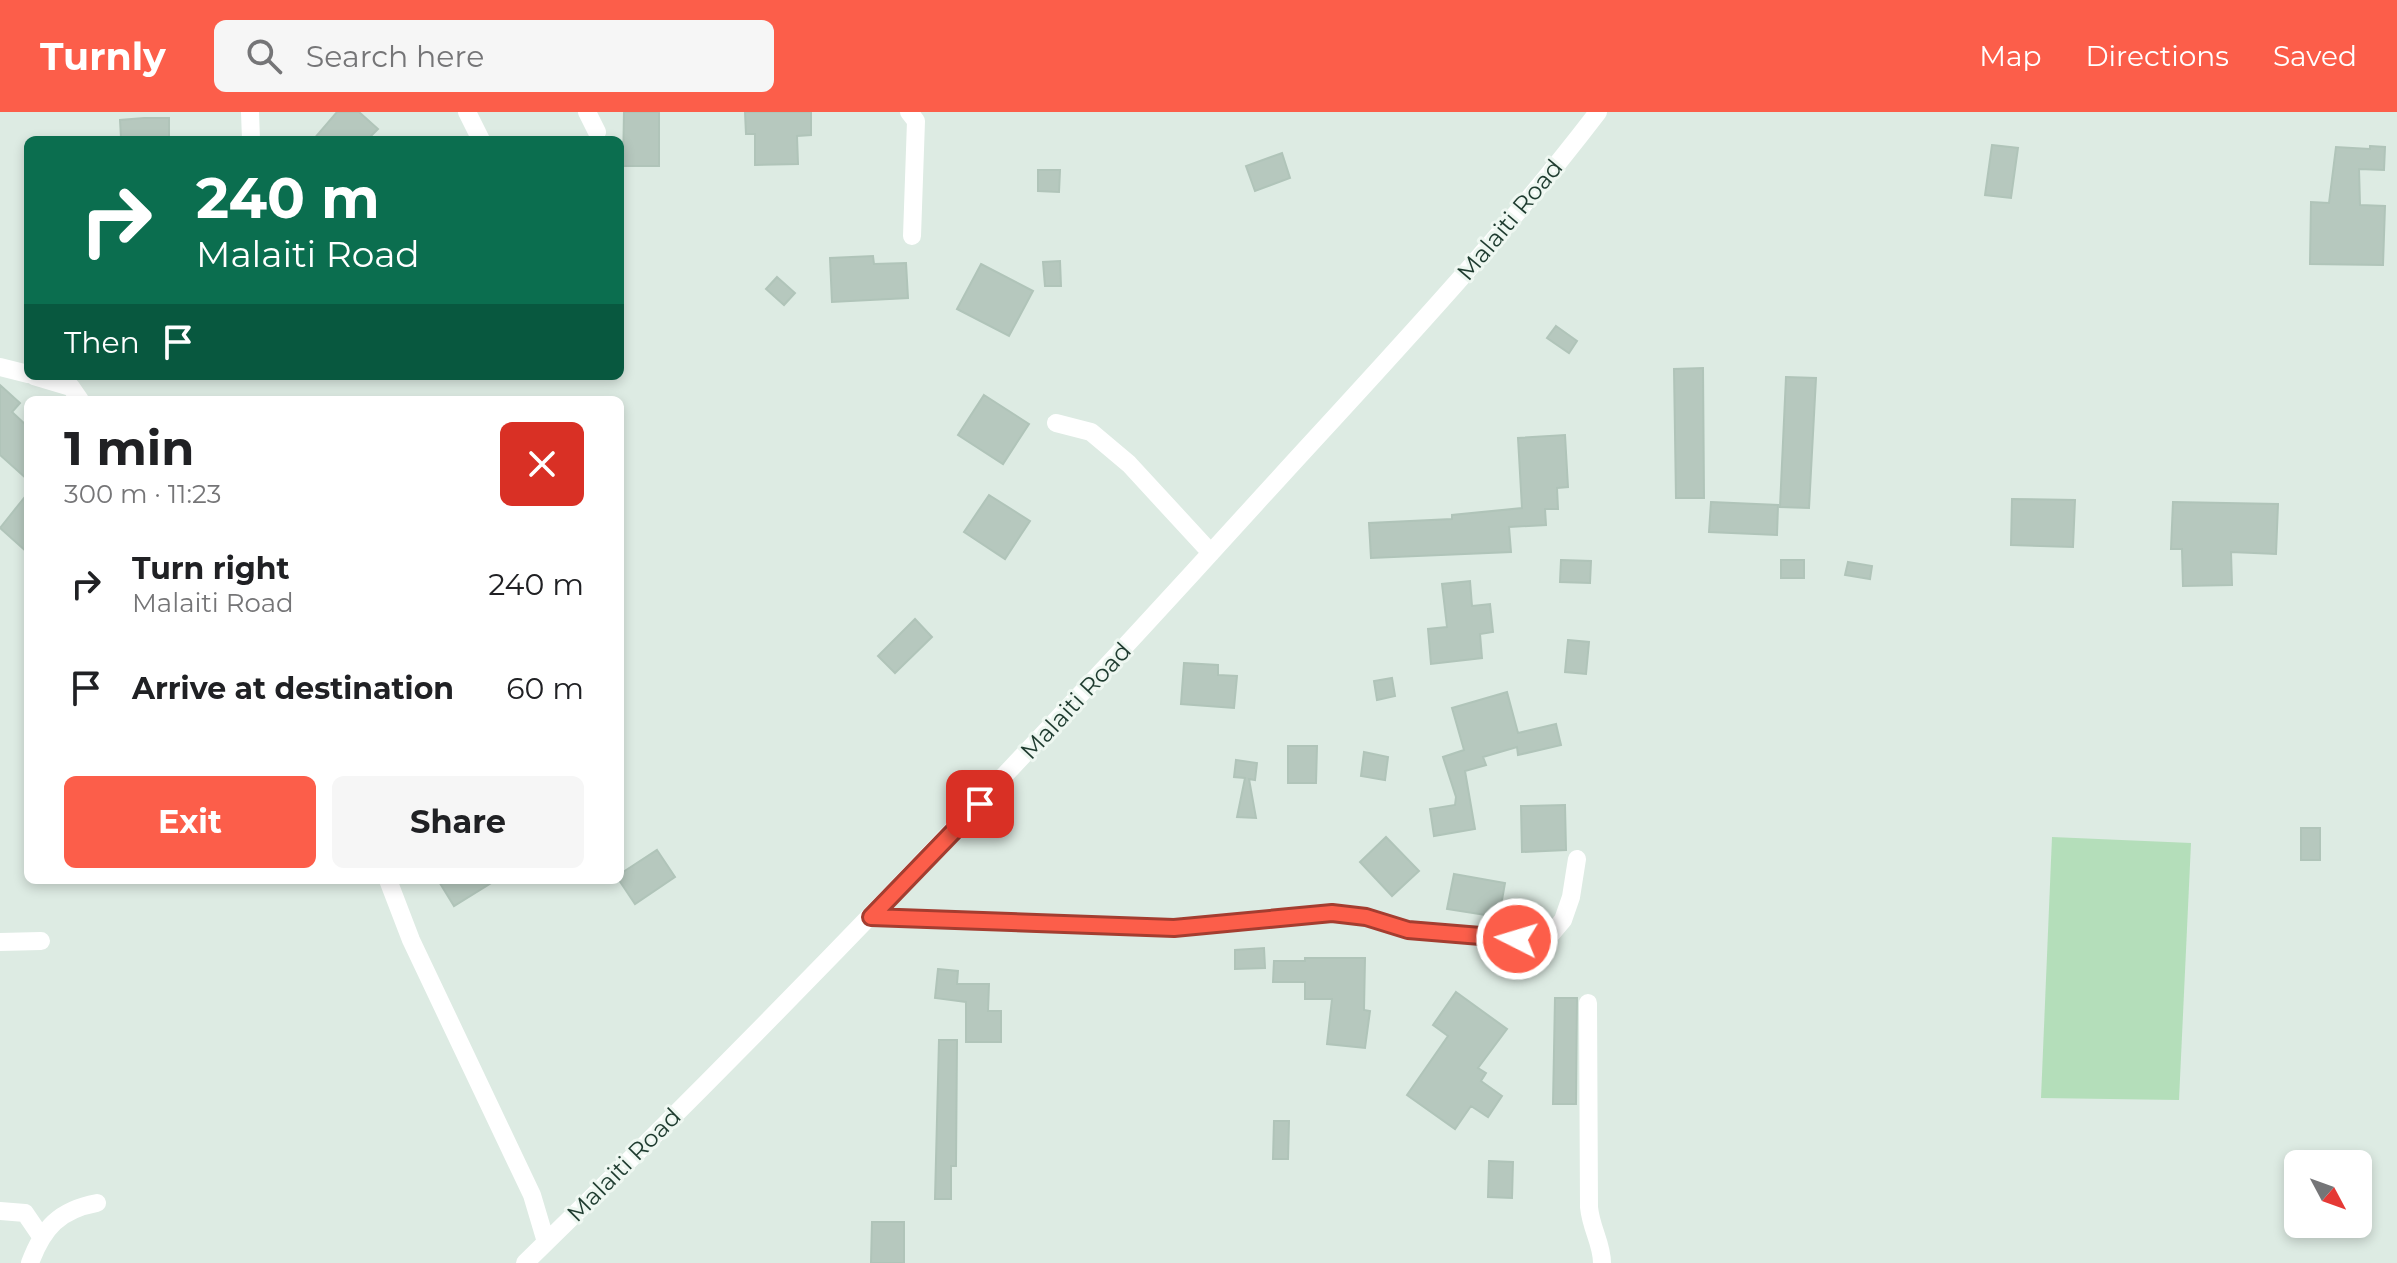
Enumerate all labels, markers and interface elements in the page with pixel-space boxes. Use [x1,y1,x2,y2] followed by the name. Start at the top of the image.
[214,20,774,92] search box
[40,33,166,80] text: Turnly
[242,34,286,78] icon: search
[306,38,484,75] text: Search here
[1979,39,2041,73] text: Map
[2085,39,2229,73] text: Directions
[2273,39,2357,73] text: Saved
[1451,153,1569,286] street label: Malaiti Road
[196,164,380,232] text: 240 m
[64,168,168,272] icon: right
[196,232,420,276] text: Malaiti Road
[156,320,200,364] icon: arrive
[64,324,140,361] text: Then
[64,419,194,477] text: 1 min
[500,422,584,506] button: close
[64,478,221,510] text: 300 m · 11:23
[132,550,289,587] text: Turn right
[64,562,108,606] icon: right
[488,566,584,603] text: 240 m
[132,587,294,619] text: Malaiti Road
[1014,636,1137,765] street label: Malaiti Road
[64,666,108,710] icon: arrive
[132,670,454,707] text: Arrive at destination
[506,670,584,707] text: 60 m
[946,770,1014,838] pin
[64,776,316,868] button: Exit
[332,776,584,868] button: Share
[958,782,1002,826] icon: arrive
[1475,897,1559,981] position arrow
[561,1102,687,1228] street label: Malaiti Road
[2284,1150,2372,1238] north arrow
[2284,1150,2372,1238] map controls

